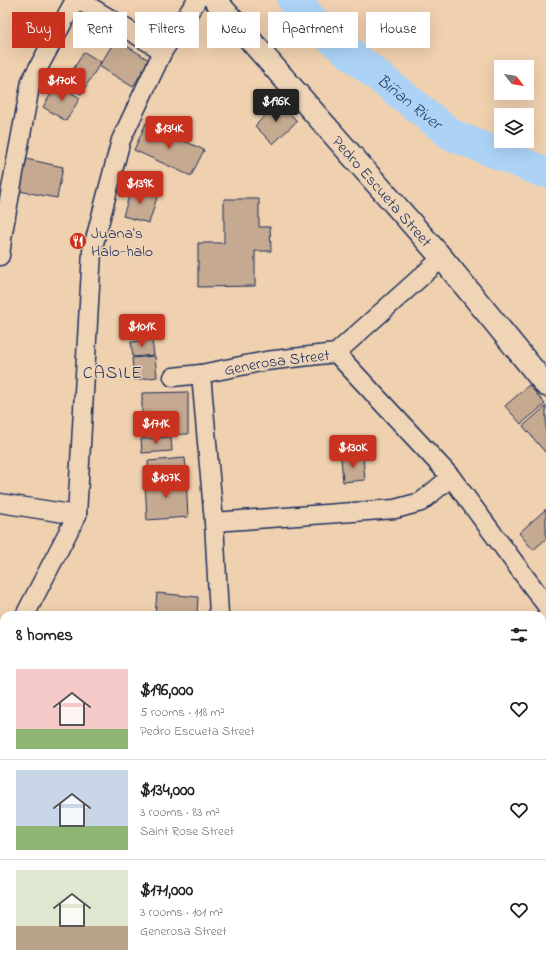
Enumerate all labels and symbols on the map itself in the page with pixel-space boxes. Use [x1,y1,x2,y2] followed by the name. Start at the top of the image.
[494,60,534,100] north arrow
[34,68,90,102] pin: $170K
[371,69,449,138] water label: Biñan River
[248,89,304,123] pin: $196K
[141,116,197,150] pin: $134K
[326,131,437,254] street label: Pedro Escueta Street
[112,171,168,205] pin: $139K
[91,222,153,264] place label: Juana's Halo-halo
[68,231,88,251] restaurant icon: Juana's Halo-halo
[114,314,170,348] pin: $101K
[222,344,332,383] street label: Generosa Street
[83,361,143,387] district label: CASILE
[128,411,184,445] pin: $171K
[325,435,381,469] pin: $130K
[138,465,194,499] pin: $107K

